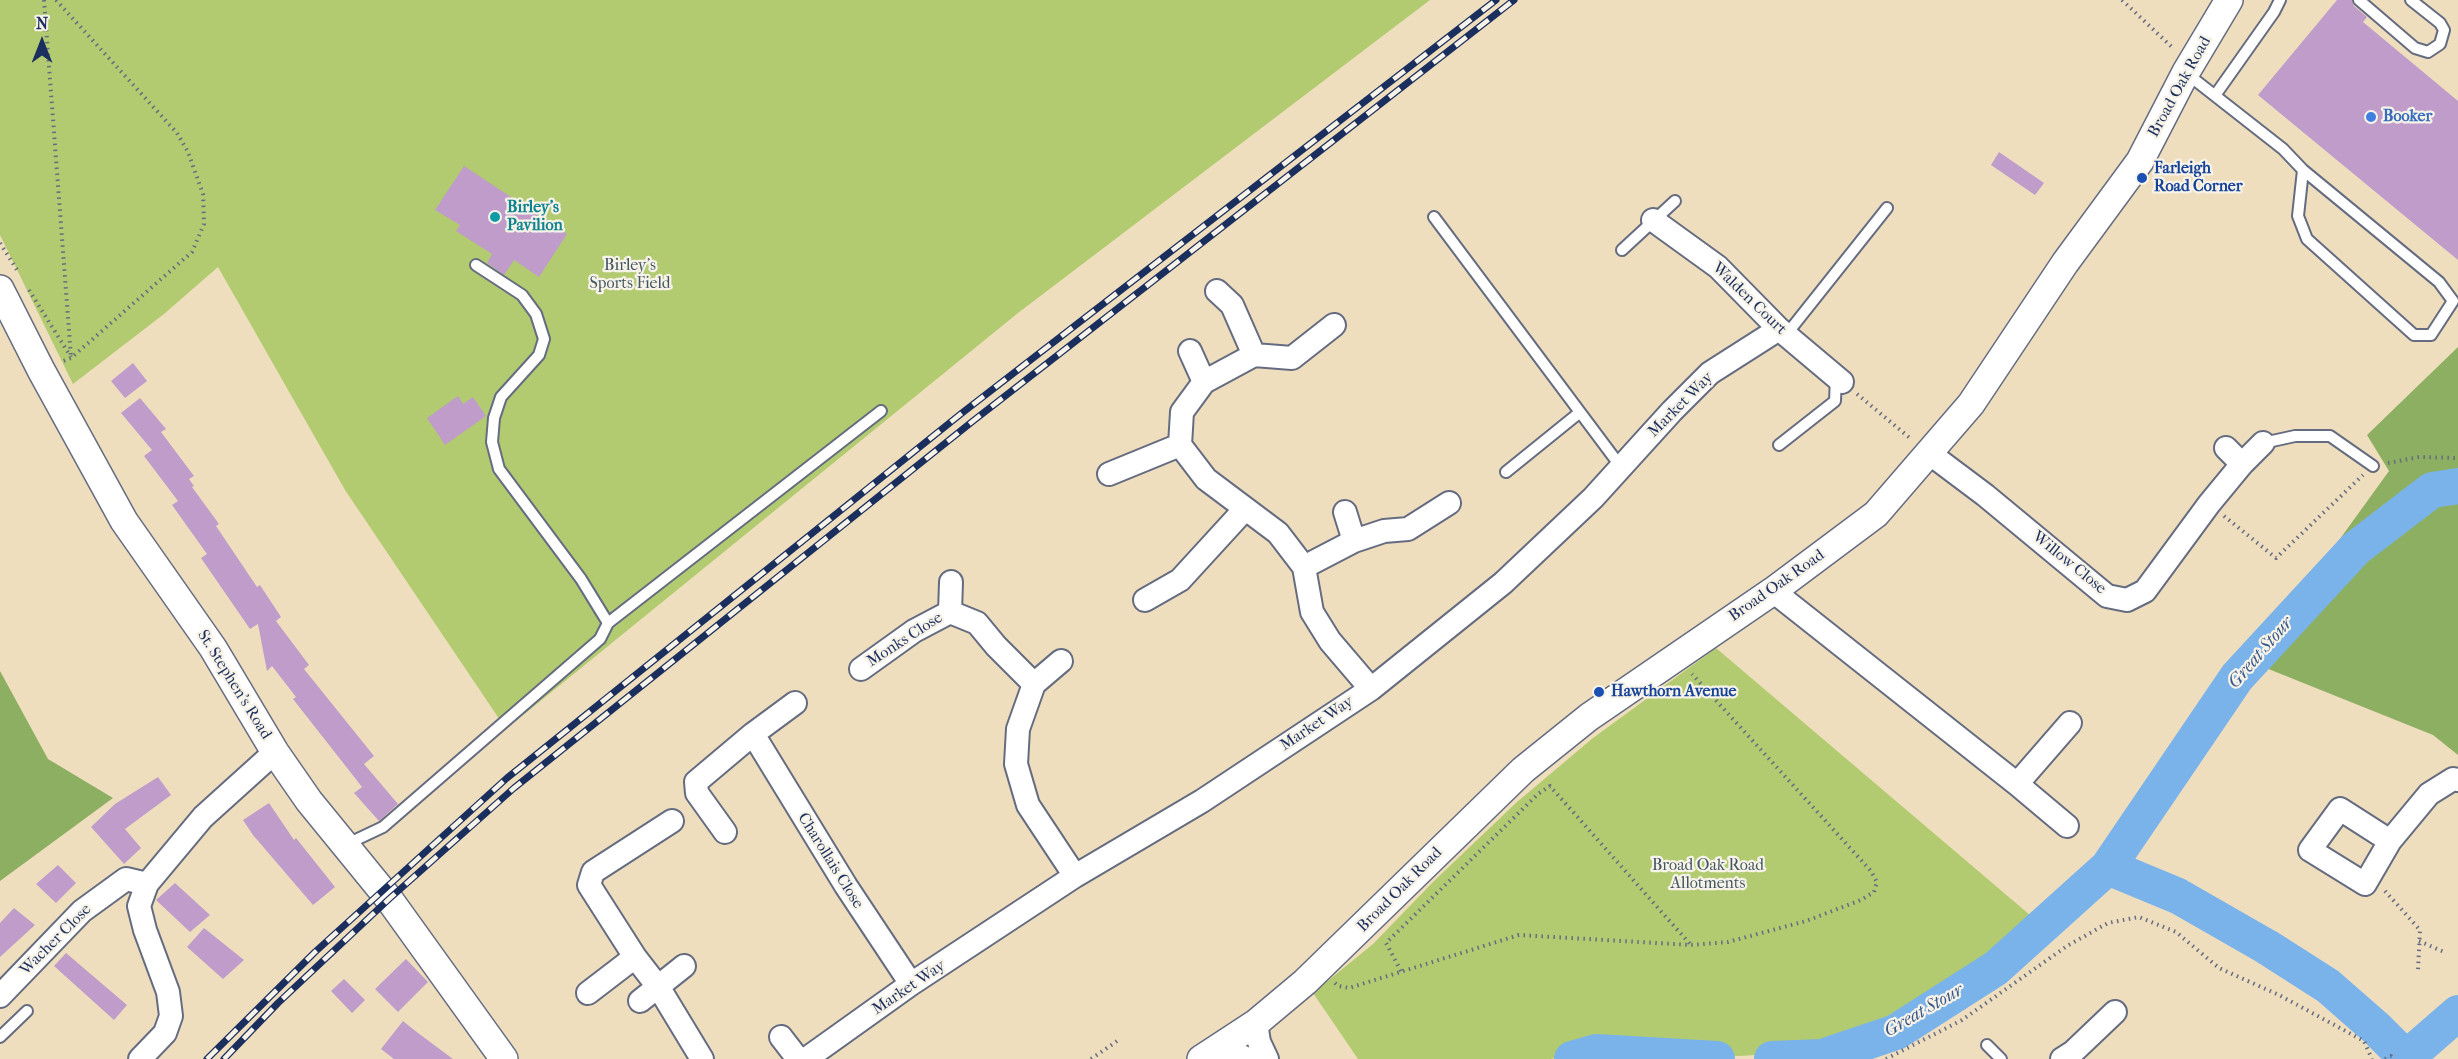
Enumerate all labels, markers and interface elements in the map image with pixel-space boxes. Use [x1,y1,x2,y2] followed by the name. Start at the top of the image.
[12,12,72,72] north arrow
[36,14,48,33] text: N
[2144,33,2216,141] street label: Broad Oak Road
[2383,107,2432,127] place label: Booker
[2364,110,2378,124] marker: Booker
[2154,159,2243,197] place label: Farleigh Road Corner
[2135,171,2149,185] marker: Farleigh Road Corner
[507,198,563,236] place label: Birley's Pavilion
[488,210,502,224] marker: Birley's Pavilion
[590,256,670,294] park label: Birley's Sports Field
[1708,259,1790,339] street label: Walden Court
[1645,369,1717,441] street label: Market Way
[2028,527,2110,599] street label: Willow Close
[1726,546,1828,626] street label: Broad Oak Road
[864,608,946,672] street label: Monks Close
[2224,613,2298,693] water label: Great Stour
[193,627,275,743] street label: St. Stephen's Road
[1611,682,1736,702] place label: Hawthorn Avenue
[1592,685,1606,699] marker: Hawthorn Avenue
[1277,693,1357,755] street label: Market Way
[793,810,867,912] street label: Charollais Close
[1354,844,1446,936] street label: Broad Oak Road
[1652,856,1764,894] park label: Broad Oak Road Allotments
[16,900,96,980] street label: Wacher Close
[869,957,949,1019] street label: Market Way
[1881,980,1967,1042] water label: Great Stour

